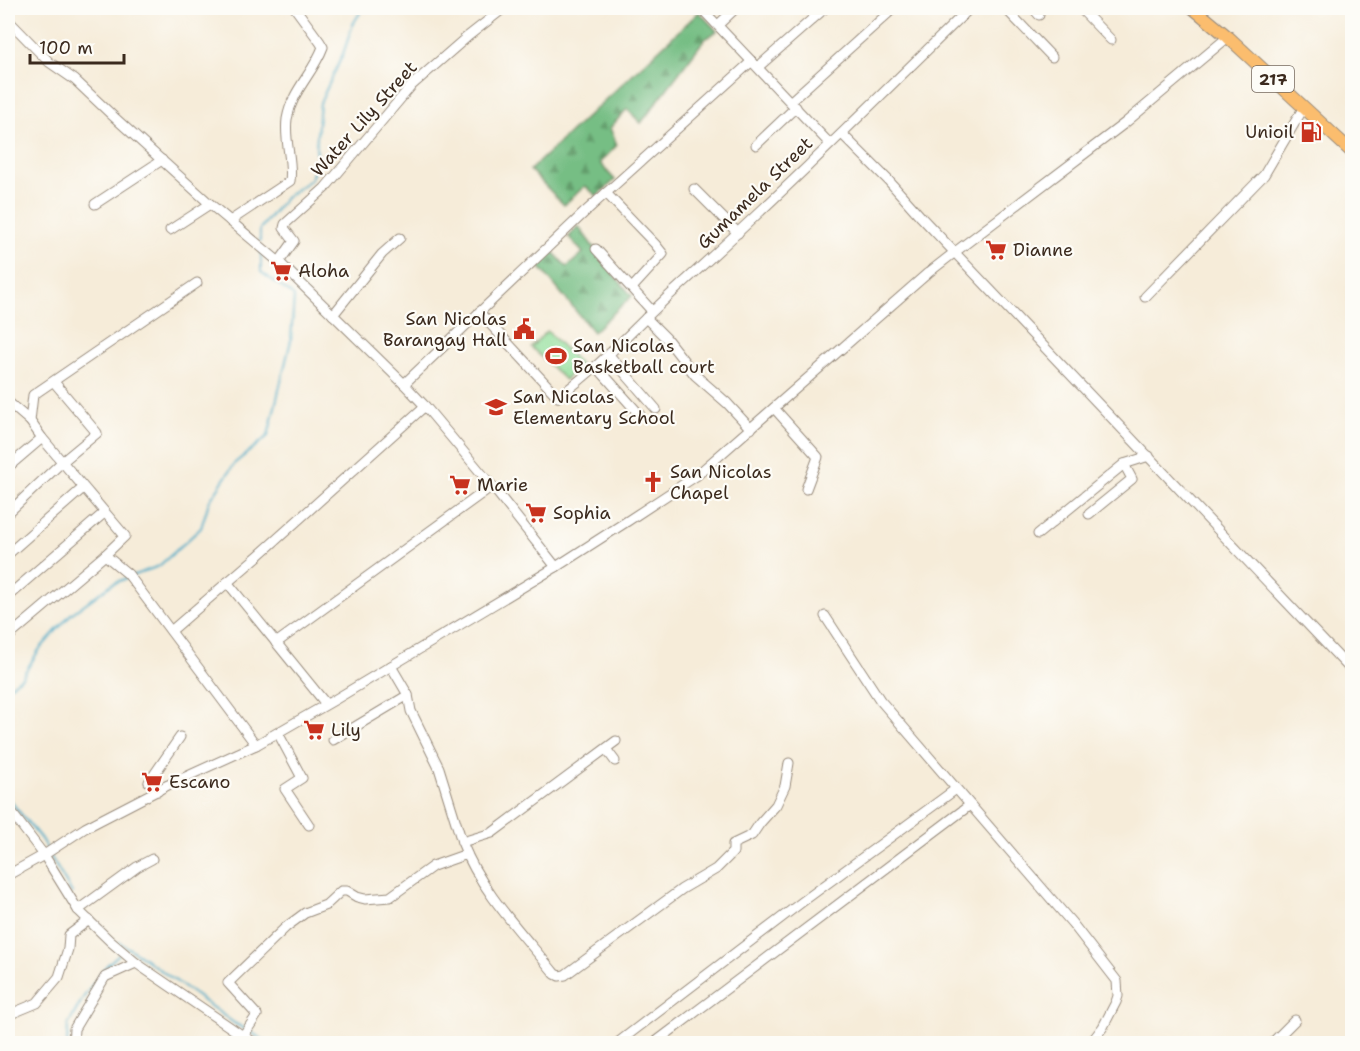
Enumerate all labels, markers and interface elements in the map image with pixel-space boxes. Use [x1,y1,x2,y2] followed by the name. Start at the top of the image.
[30,27,124,65] scale bar
[39,36,93,60] text: 100 m
[306,56,423,182] street label: Water Lily Street
[1252,66,1294,92] road number: 217
[1245,120,1295,144] place label: Unioil
[1299,120,1323,144] fuel station icon: Unioil
[692,132,818,254] street label: Gumamela Street
[984,238,1008,262] supermarket icon: Dianne
[1013,238,1073,262] place label: Dianne
[269,259,293,283] supermarket icon: Aloha
[298,259,349,283] place label: Aloha
[383,307,508,352] place label: San Nicolas Barangay Hall
[512,317,536,341] public building icon: San Nicolas Barangay Hall
[573,334,715,379] place label: San Nicolas Basketball court
[544,344,568,368] sports icon: San Nicolas Basketball court
[513,385,676,430] place label: San Nicolas Elementary School
[484,395,508,419] school or university icon: San Nicolas Elementary School
[670,460,772,505] place label: San Nicolas Chapel
[641,470,665,494] church icon: San Nicolas Chapel
[448,473,472,497] supermarket icon: Marie
[477,473,528,497] place label: Marie
[524,501,548,525] supermarket icon: Sophia
[553,501,611,525] place label: Sophia
[302,718,326,742] supermarket icon: Lily
[331,718,361,742] place label: Lily
[140,770,164,794] supermarket icon: Escano
[169,770,230,794] place label: Escano

